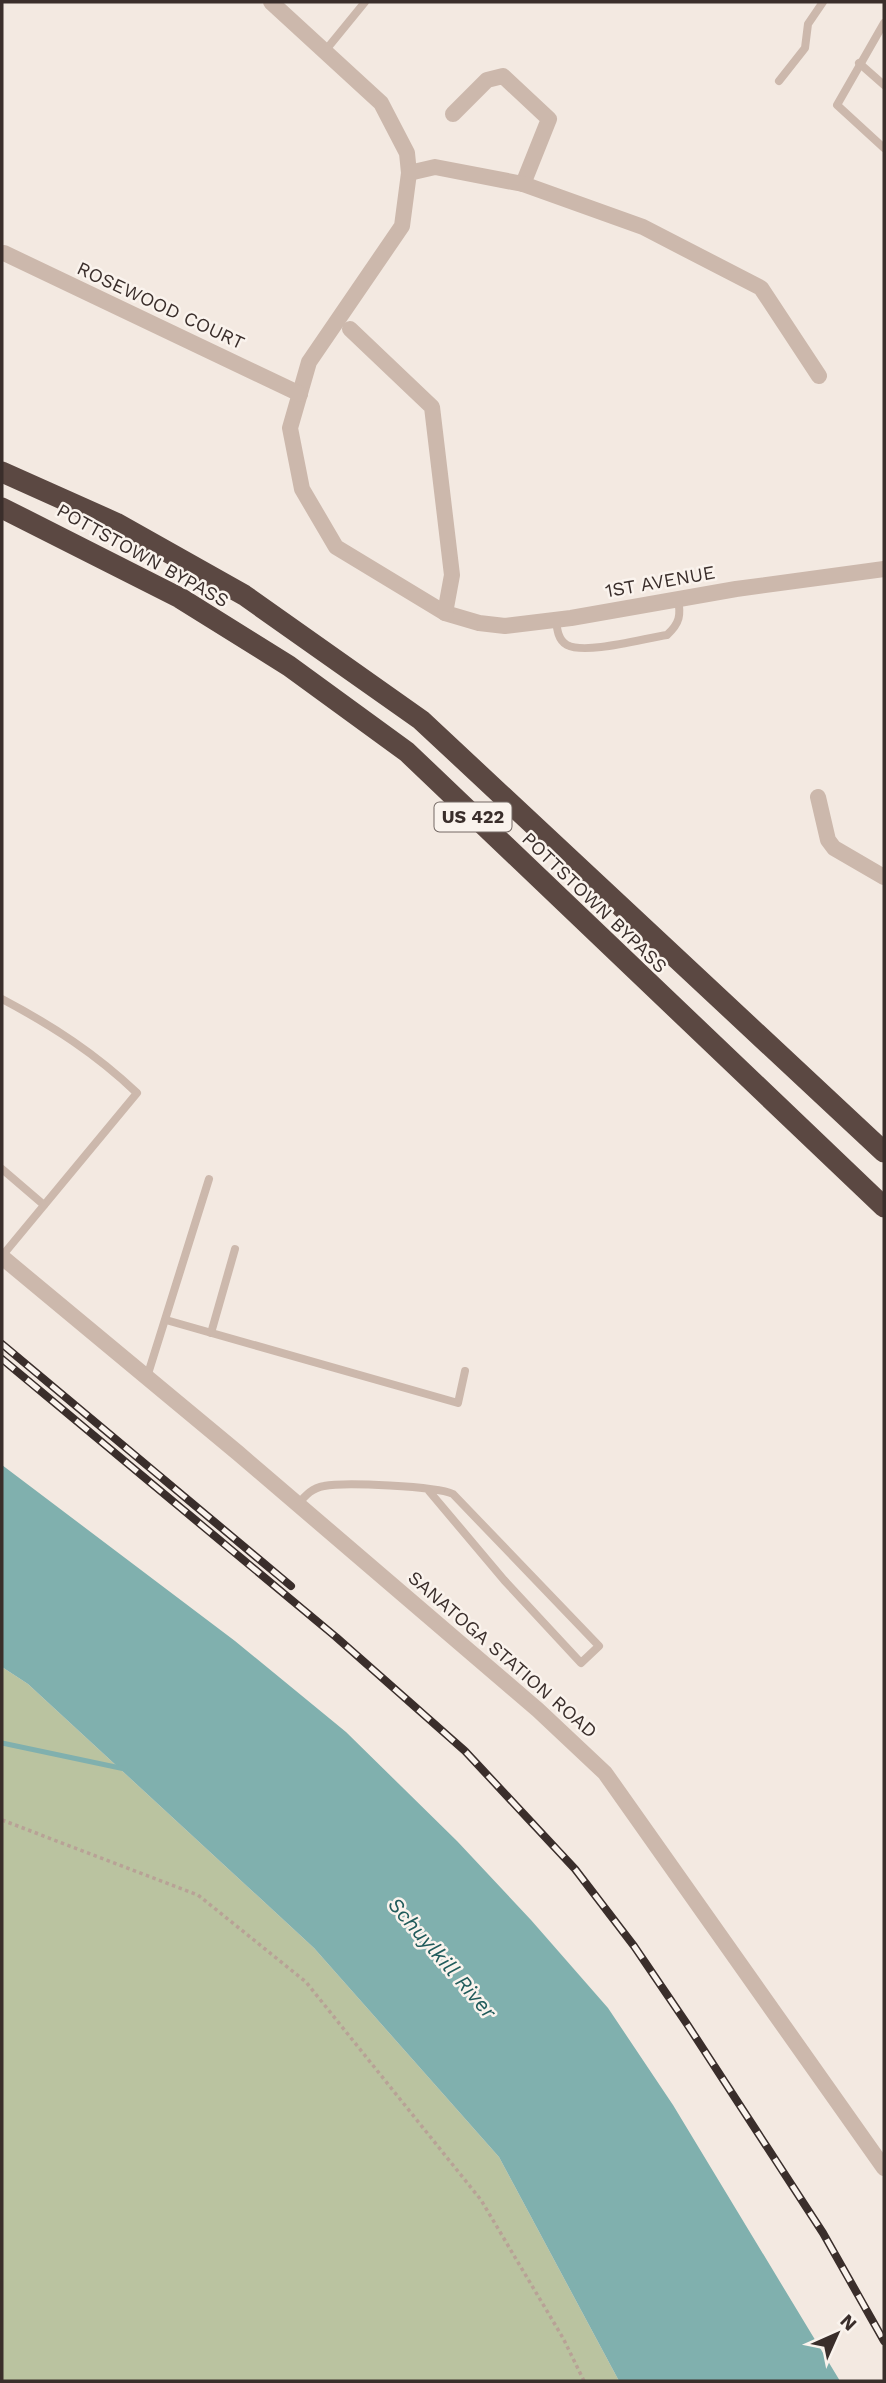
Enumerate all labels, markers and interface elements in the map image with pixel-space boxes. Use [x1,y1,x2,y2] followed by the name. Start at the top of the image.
[73,257,248,354] street label: ROSEWOOD COURT
[53,499,233,612] street label: POTTSTOWN BYPASS
[603,561,717,602] street label: 1ST AVENUE
[434,802,512,832] road number: US 422
[517,827,672,978] street label: POTTSTOWN BYPASS
[403,1566,602,1743] street label: SANATOGA STATION ROAD
[383,1892,502,2024] water label: Schuylkill River
[802,2299,872,2369] north arrow
[836,2309,862,2335] text: N

